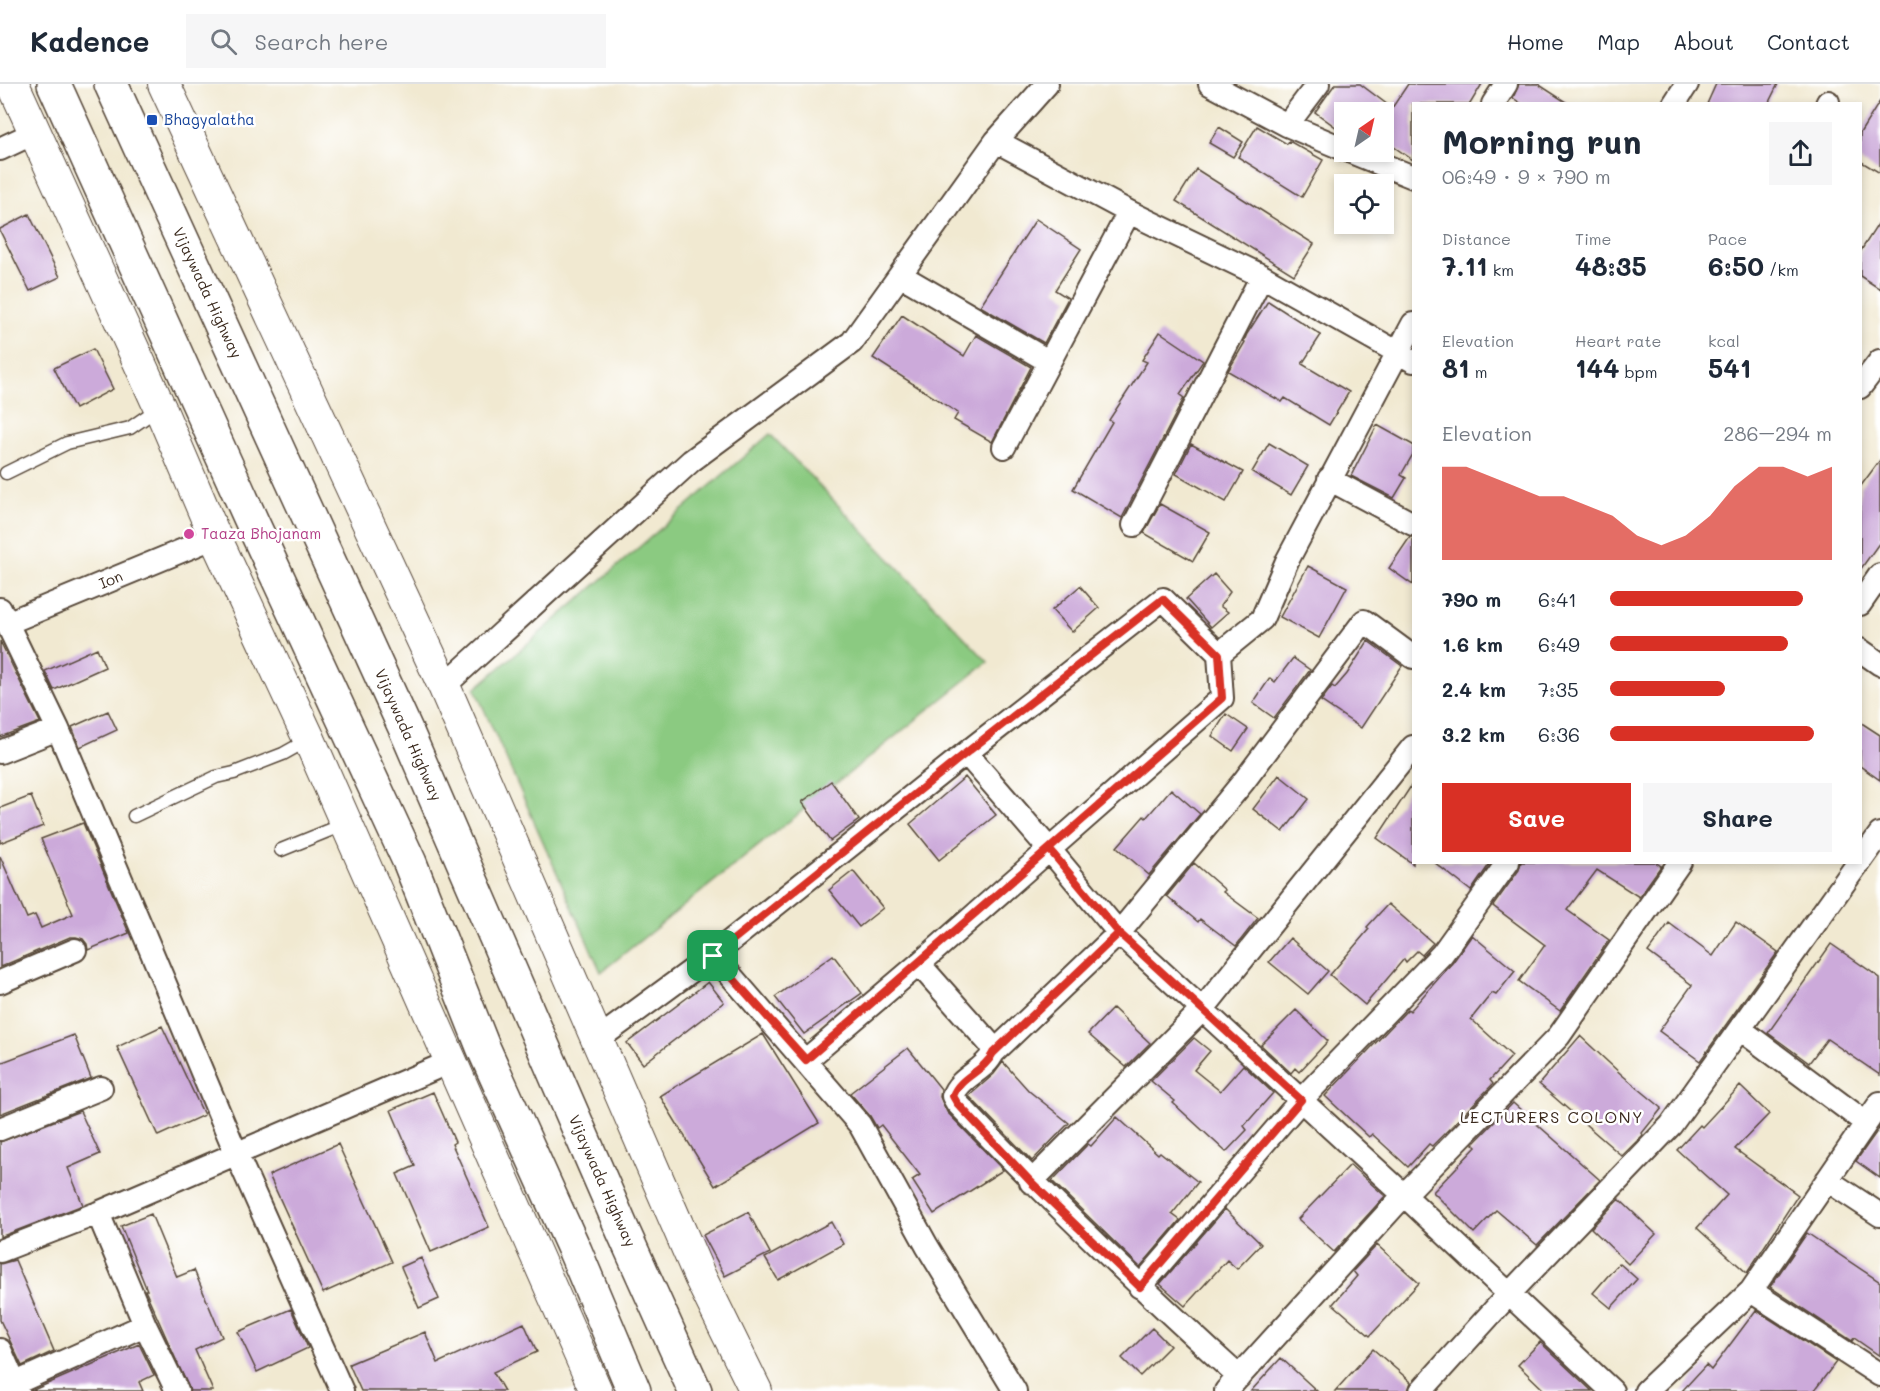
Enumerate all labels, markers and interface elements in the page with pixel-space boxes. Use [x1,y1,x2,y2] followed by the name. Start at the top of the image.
[186,14,606,68] search box
[30,23,150,59] text: Kadence
[207,25,240,58] icon: search
[255,27,388,56] text: Search here
[1507,28,1564,55] text: Home
[1597,28,1640,55] text: Map
[1673,28,1734,55] text: About
[1767,28,1850,55] text: Contact
[1334,102,1394,162] north arrow
[1334,102,1394,234] map controls
[164,109,255,129] place label: Bhagyalatha
[145,113,159,127] marker: Bhagyalatha
[1442,119,1642,162] text: Morning run
[1769,122,1832,185] button: share
[1442,163,1611,189] text: 06:49 · 9 × 790 m
[1334,174,1394,234] button: locate
[169,224,247,361] street label: Vijaywada Highway
[1442,228,1511,249] text: Distance
[1575,228,1611,249] text: Time
[1708,228,1747,249] text: Pace
[1442,249,1488,283] text: 7.11
[1575,249,1647,283] text: 48:35
[1708,249,1764,283] text: 6:50
[1488,259,1514,280] text: km
[1764,259,1799,280] text: /km
[1442,330,1514,351] text: Elevation
[1575,330,1661,351] text: Heart rate
[1708,330,1740,351] text: kcal
[1442,351,1470,385] text: 81
[1575,351,1620,385] text: 144
[1708,351,1751,385] text: 541
[1470,361,1488,382] text: m
[1620,361,1657,382] text: bpm
[1442,420,1532,446] text: Elevation
[1723,420,1832,446] text: 286–294 m
[201,523,321,543] place label: Taaza Bhojanam
[182,527,196,541] marker: Taaza Bhojanam
[96,565,125,593] street label: Ion
[1442,586,1501,612] text: 790 m
[1538,586,1577,612] text: 6:41
[1442,631,1503,657] text: 1.6 km
[1538,631,1580,657] text: 6:49
[371,666,447,804] street label: Vijaywada Highway
[1442,676,1506,702] text: 2.4 km
[1538,676,1579,702] text: 7:35
[1442,721,1505,747] text: 3.2 km
[1538,721,1580,747] text: 6:36
[1442,783,1631,852] button: Save
[1643,783,1832,852] button: Share
[687,930,738,981] pin
[696,939,729,972] icon: arrive
[1460,1106,1644,1127] district label: LECTURERS COLONY
[565,1112,641,1250] street label: Vijaywada Highway

